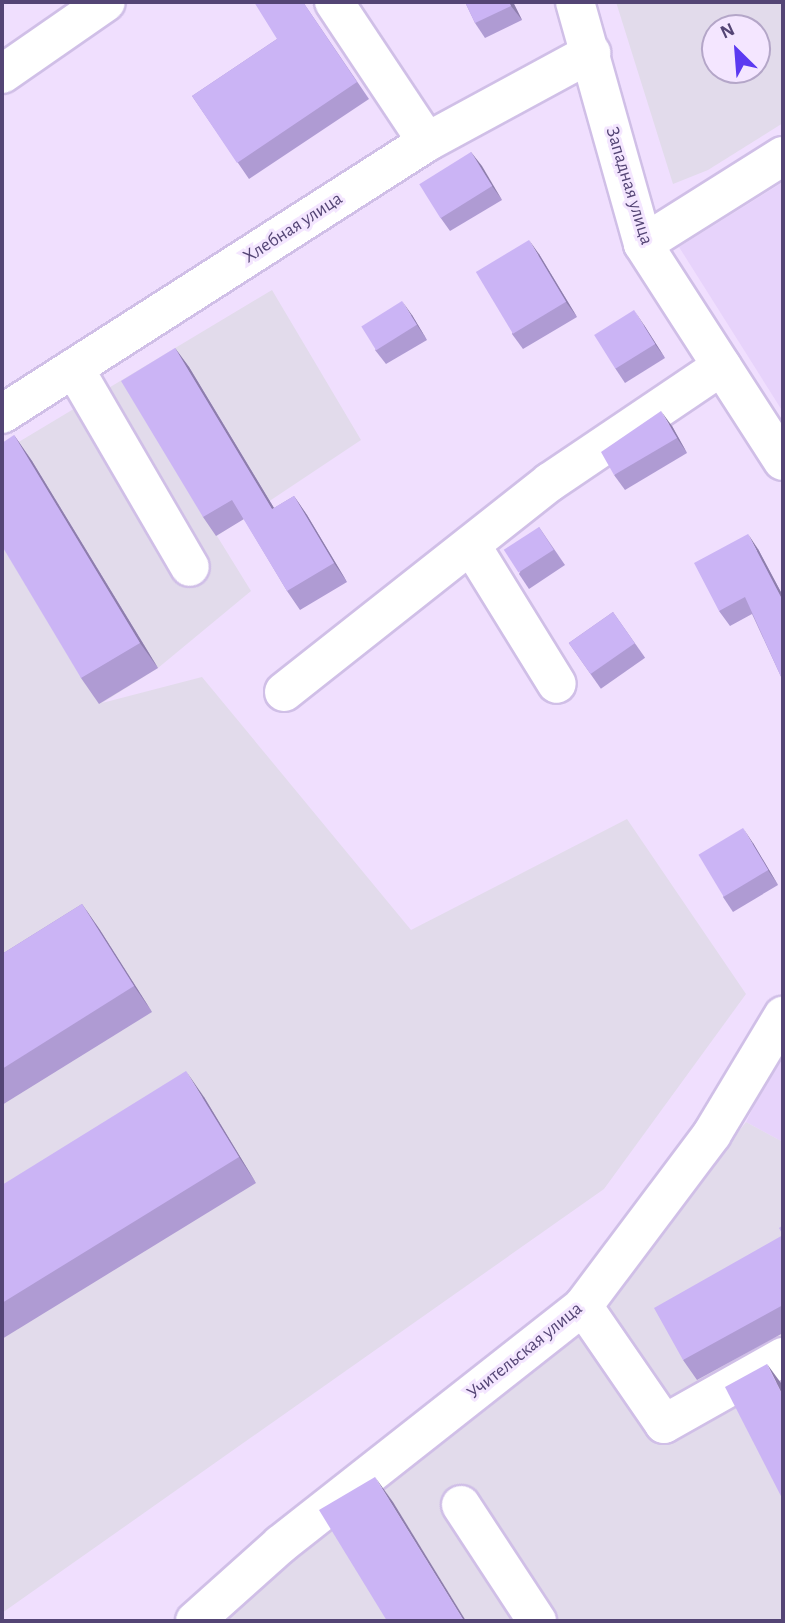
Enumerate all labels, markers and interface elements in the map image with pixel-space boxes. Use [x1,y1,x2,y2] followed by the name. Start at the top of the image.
[701,14,771,84] north arrow
[718,20,738,43] text: N
[600,124,658,248] street label: Западная улица
[239,187,347,269] street label: Хлебная улица
[463,1297,587,1405] street label: Учительская улица

